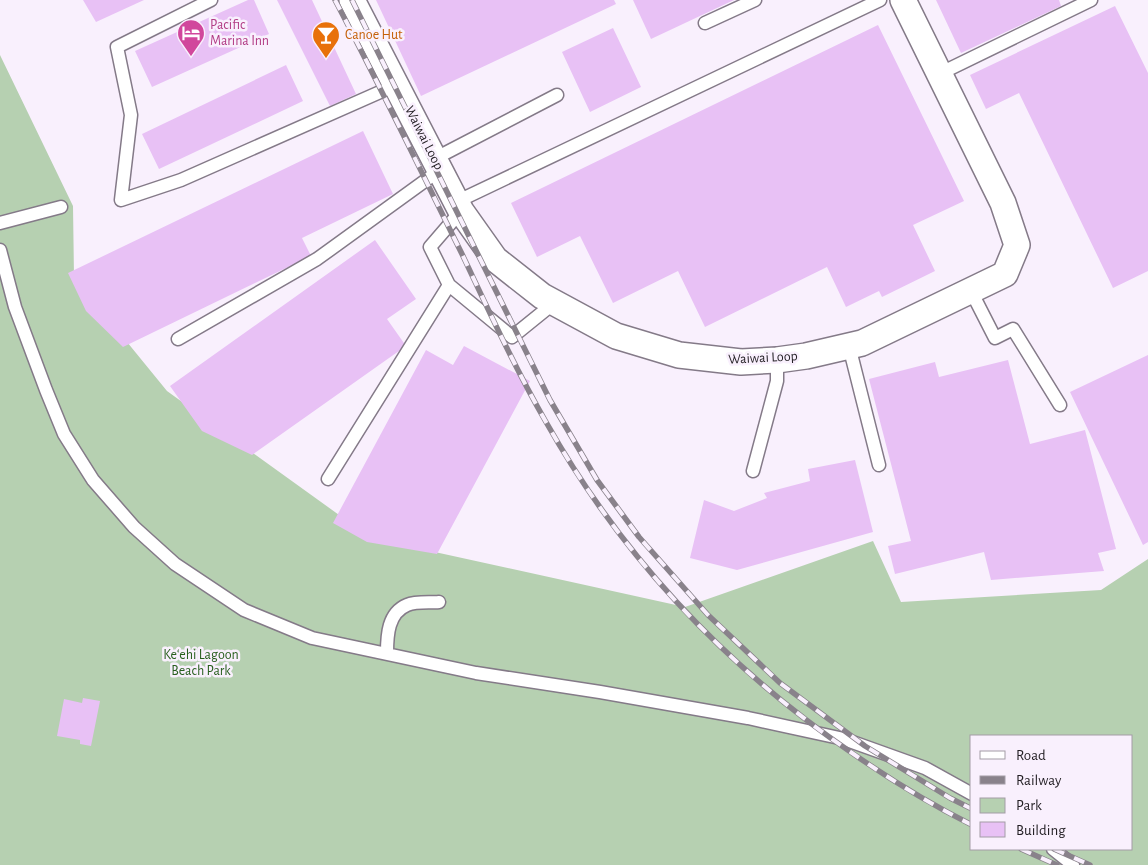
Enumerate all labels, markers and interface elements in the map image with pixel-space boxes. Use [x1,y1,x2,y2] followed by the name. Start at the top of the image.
[176,18,206,57] hotel icon: Pacific Marina Inn
[210,18,269,48] place label: Pacific Marina Inn
[311,20,341,59] bar icon: Canoe Hut
[345,28,403,42] place label: Canoe Hut
[402,104,446,172] street label: Waiwai Loop
[728,349,798,367] street label: Waiwai Loop
[163,648,239,678] park label: Keʻehi Lagoon Beach Park
[970,735,1133,850] legend
[1016,748,1046,763] text: Road
[1016,773,1062,788] text: Railway
[1016,798,1042,813] text: Park
[1016,823,1066,838] text: Building

